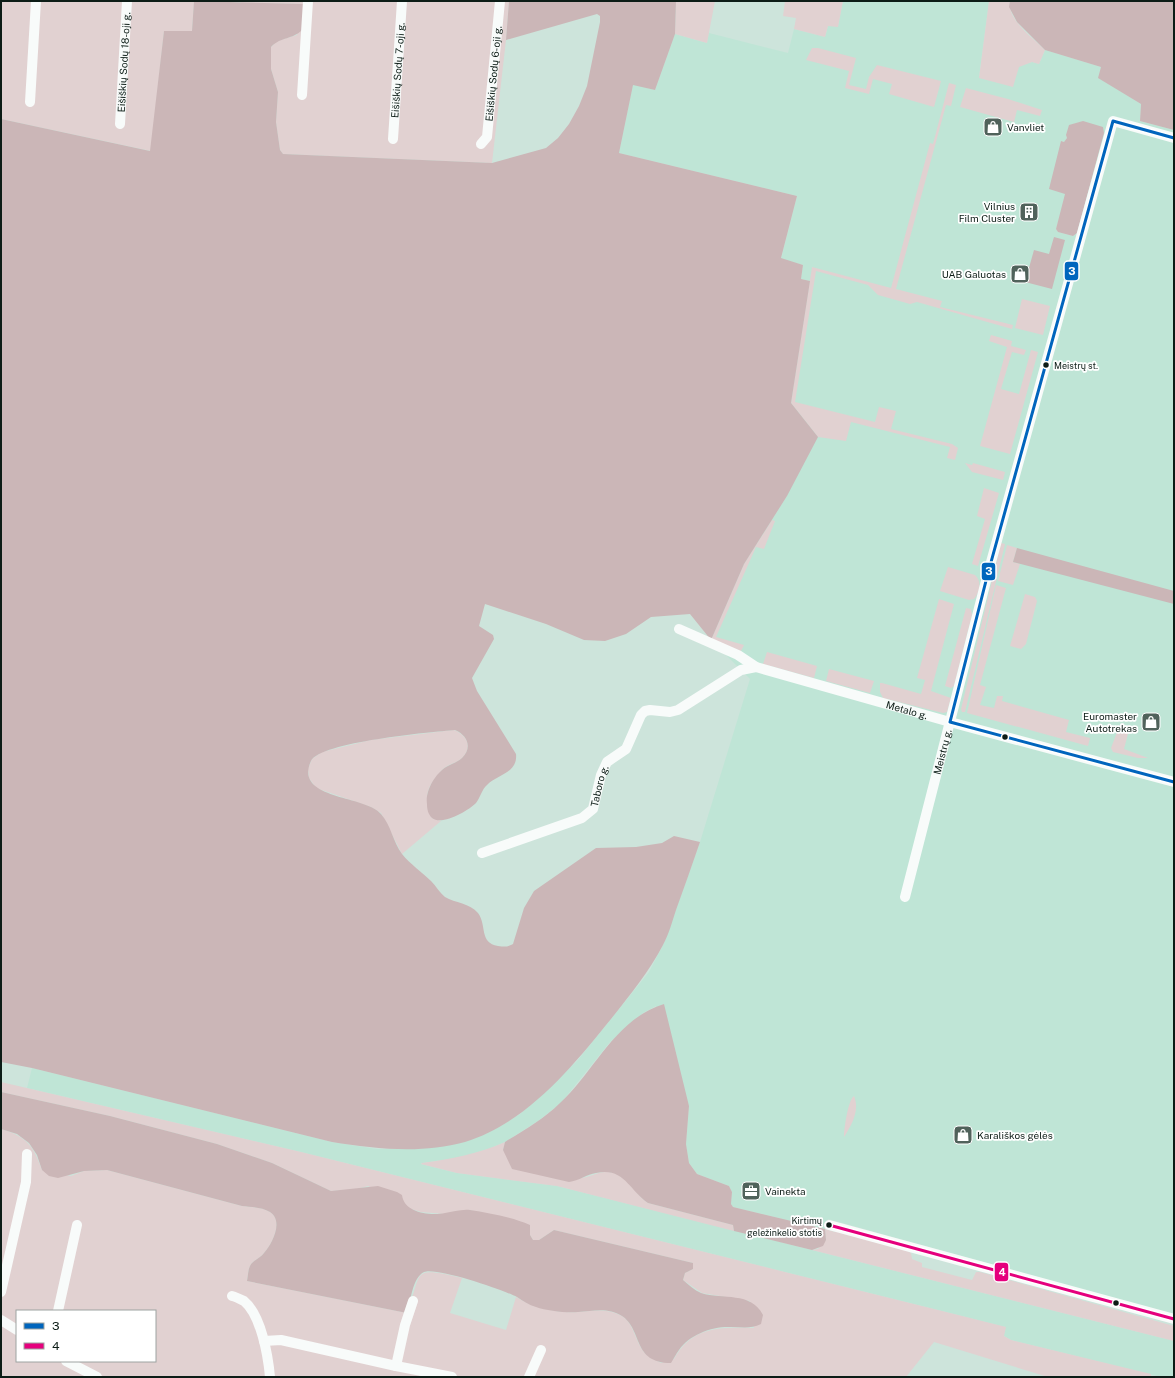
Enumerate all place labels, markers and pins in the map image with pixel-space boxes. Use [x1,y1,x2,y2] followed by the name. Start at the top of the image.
[982,116,1004,138] shop icon: Vanvliet
[1007,121,1044,133] place label: Vanvliet
[959,200,1015,224] place label: Vilnius Film Cluster
[1018,201,1040,223] building icon: Vilnius Film Cluster
[1009,263,1031,285] shop icon: UAB Galuotas
[942,268,1006,280] place label: UAB Galuotas
[1041,360,1051,370] marker: Meistrų st.
[1054,360,1098,371] place label: Meistrų st.
[1083,710,1137,734] place label: Euromaster Autotrekas
[1140,711,1162,733] shop icon: Euromaster Autotrekas
[1000,732,1010,742] unlabelled marker
[952,1124,974,1146] shop icon: Karališkos gėlės
[977,1129,1053,1141] place label: Karališkos gėlės
[740,1180,762,1202] office icon: Vainekta
[765,1185,806,1197] place label: Vainekta
[747,1215,822,1238] place label: Kirtimų geležinkelio stotis
[824,1220,834,1230] marker: Kirtimų geležinkelio stotis
[1111,1298,1121,1308] unlabelled marker

